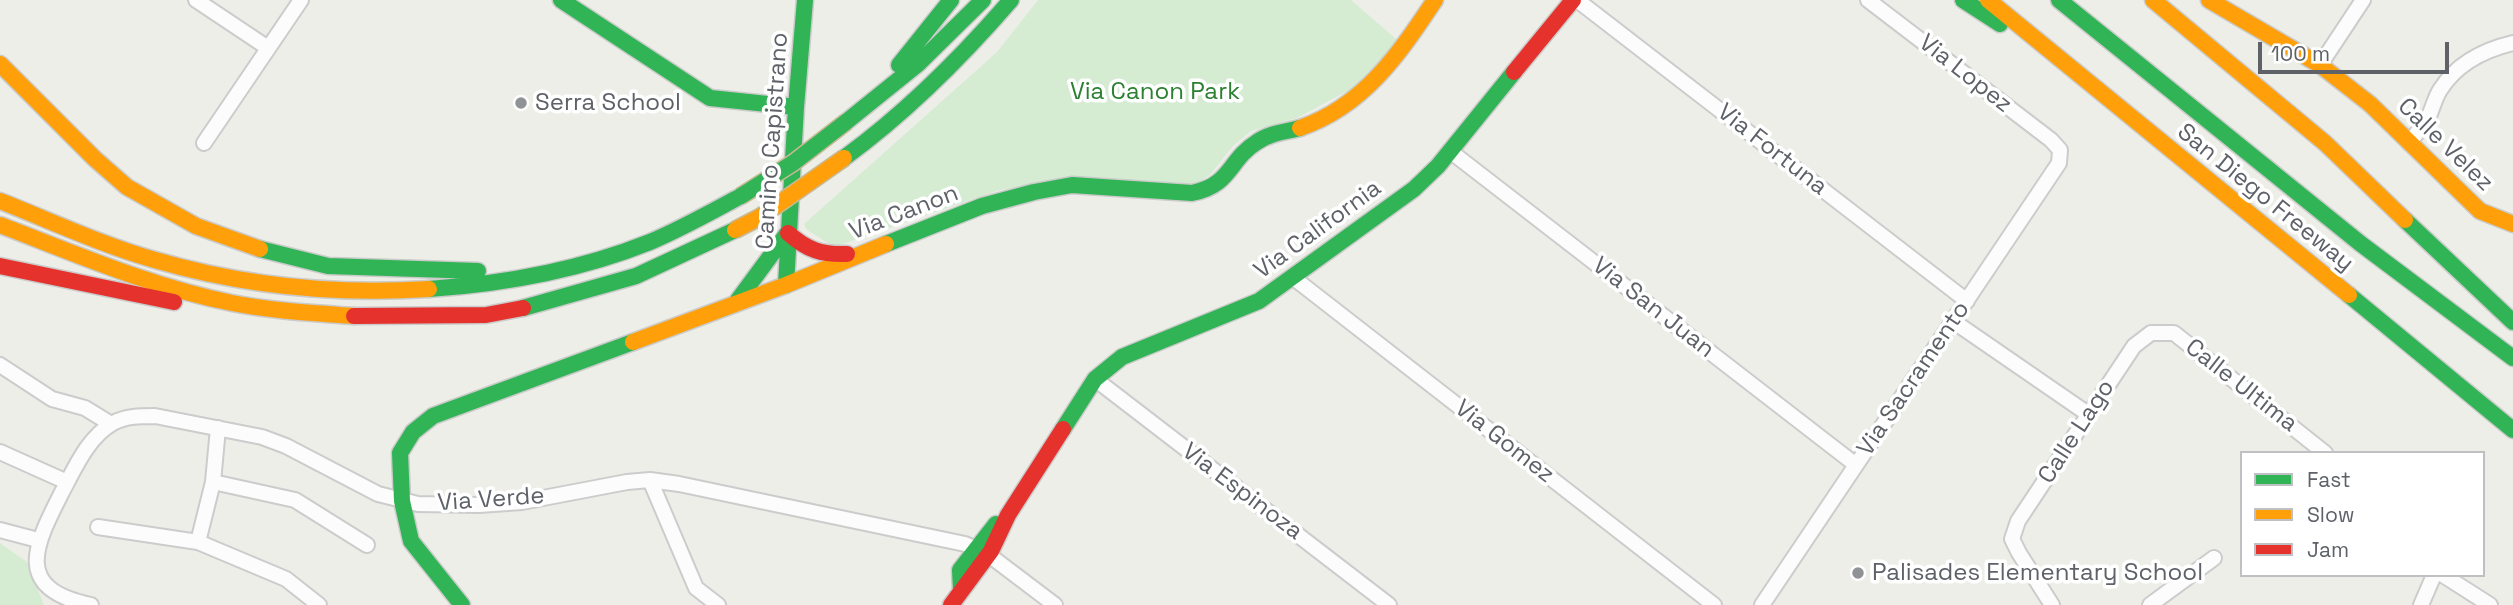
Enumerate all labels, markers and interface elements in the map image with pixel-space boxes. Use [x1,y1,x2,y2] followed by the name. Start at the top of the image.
[2261,28,2452,72] scale bar
[1913,29,2017,119] street label: Via Lopez
[751,32,795,250] street label: Camino Capistrano
[2271,40,2330,67] text: 100 m
[1070,78,1240,106] park label: Via Canon Park
[535,89,681,117] place label: Serra School
[2391,92,2499,198] street label: Calle Velez
[513,95,529,111] marker: Serra School
[1711,98,1833,202] street label: Via Fortuna
[2171,118,2359,278] street label: San Diego Freeway
[1249,174,1387,286] street label: Via California
[846,179,962,247] street label: Via Canon
[1586,251,1720,365] street label: Via San Juan
[1852,296,1976,462] street label: Via Sacramento
[2179,333,2303,439] street label: Calle Ultima
[2033,375,2121,489] street label: Calle Lago
[1449,394,1559,490] street label: Via Gomez
[1176,437,1308,547] street label: Via Espinoza
[2240,451,2485,577] legend
[2307,466,2351,493] text: Fast
[437,482,545,518] street label: Via Verde
[2307,501,2355,528] text: Slow
[2307,536,2349,563] text: Jam
[1872,559,2203,587] place label: Palisades Elementary School
[1850,565,1866,581] marker: Palisades Elementary School

